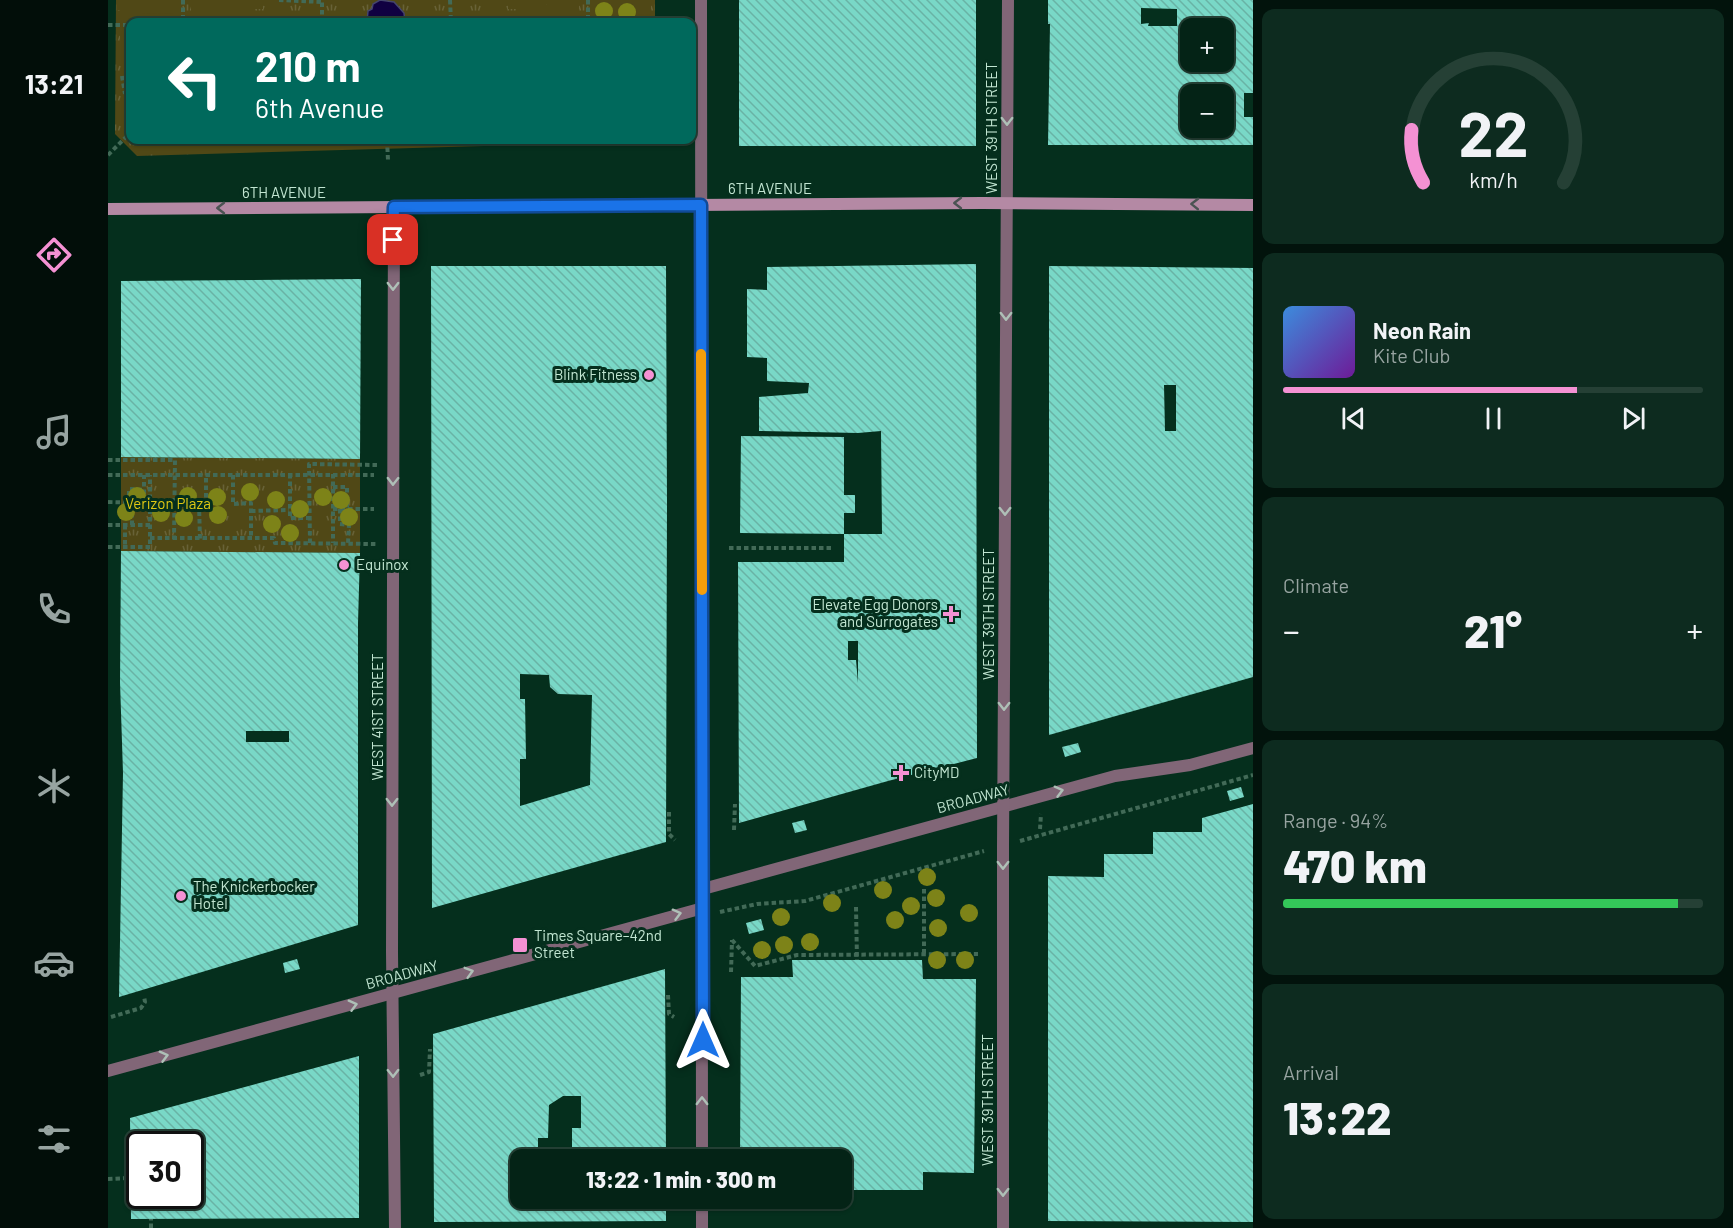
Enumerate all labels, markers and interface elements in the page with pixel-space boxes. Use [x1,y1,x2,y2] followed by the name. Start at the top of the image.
[1180,18,1234,138] map controls
[1180,18,1234,72] button: +
[255,40,361,90] text: 210 m
[156,42,234,120] icon: left
[982,62,1000,194] street label: WEST 39TH STREET
[25,67,83,99] text: 13:21
[1180,84,1234,138] button: −
[255,91,385,123] text: 6th Avenue
[1458,96,1528,170] text: 22
[1001,117,1013,126] one-way arrow
[1469,168,1517,193] text: km/h
[728,179,812,197] street label: 6TH AVENUE
[242,183,326,201] street label: 6TH AVENUE
[953,197,962,209] one-way arrow
[1190,198,1199,210] one-way arrow
[217,202,226,214] one-way arrow
[367,214,418,265] pin
[376,223,409,256] icon: arrive
[33,234,75,276] icon: directions
[387,282,399,291] one-way arrow
[1000,312,1012,321] one-way arrow
[1373,317,1471,343] text: Neon Rain
[1373,343,1450,367] text: Kite Club
[554,365,637,383] place label: Blink Fitness
[642,368,656,382] marker: Blink Fitness
[1337,402,1370,435] icon: previous
[1477,402,1510,435] icon: pause
[1617,402,1650,435] icon: next
[33,411,75,453] icon: music
[387,477,400,486] one-way arrow
[125,494,211,512] park label: Verizon Plaza
[999,507,1011,516] one-way arrow
[979,548,997,680] street label: WEST 39TH STREET
[356,555,408,573] place label: Equinox
[337,558,351,572] marker: Equinox
[1283,573,1349,597] text: Climate
[33,588,75,630] icon: phone
[813,595,938,630] place label: Elevate Egg Donors and Surrogates
[1464,603,1522,657] text: 21°
[942,605,960,623] marker: Elevate Egg Donors and Surrogates
[1283,610,1300,650] text: −
[1686,610,1703,650] text: +
[368,654,386,780] street label: WEST 41ST STREET
[998,702,1010,711] one-way arrow
[914,763,959,781] place label: CityMD
[892,764,910,782] marker: CityMD
[33,765,75,807] icon: climate
[935,780,1011,816] street label: BROADWAY
[1054,786,1064,799] one-way arrow
[386,798,398,807] one-way arrow
[1283,808,1388,832] text: Range · 94%
[1283,838,1427,892] text: 470 km
[997,861,1009,870] one-way arrow
[193,877,315,912] place label: The Knickerbocker Hotel
[174,889,188,903] marker: The Knickerbocker Hotel
[672,909,682,922] one-way arrow
[534,926,662,961] place label: Times Square–42nd Street
[511,936,529,954] marker: Times Square–42nd Street
[33,942,75,984] icon: car
[364,956,440,992] street label: BROADWAY
[463,967,474,979] one-way arrow
[347,999,357,1012] one-way arrow
[671,1008,735,1072] position arrow
[978,1034,996,1166] street label: WEST 39TH STREET
[159,1051,169,1063] one-way arrow
[1283,1060,1339,1084] text: Arrival
[387,1069,399,1078] one-way arrow
[1283,1090,1392,1144] text: 13:22
[696,1097,709,1106] one-way arrow
[33,1118,75,1160] icon: filters
[126,1131,204,1209] speed limit sign: 30
[586,1166,776,1192] text: 13:22 · 1 min · 300 m
[997,1187,1009,1196] one-way arrow

